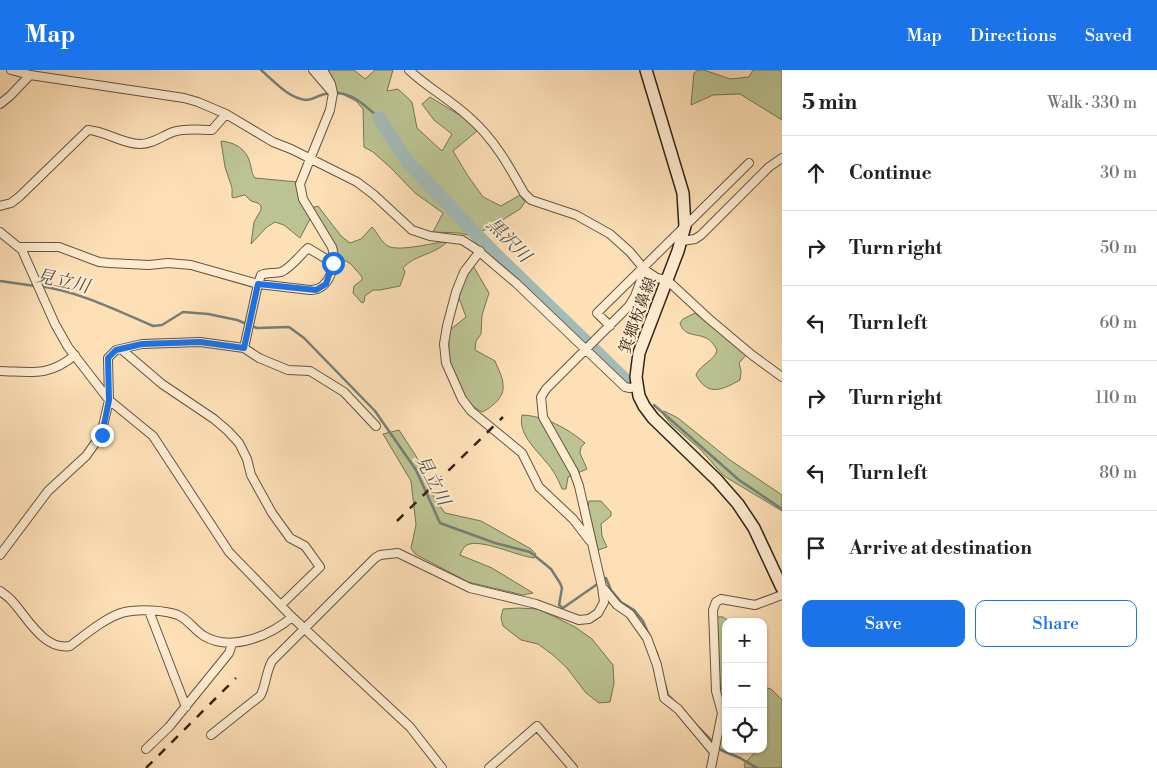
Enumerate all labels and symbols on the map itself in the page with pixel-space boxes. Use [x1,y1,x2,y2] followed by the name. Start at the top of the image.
[481,213,537,269] water label: 黒沢川
[322,252,345,275] route start
[34,264,94,299] water label: 見立川
[615,274,661,356] street label: 箕郷板鼻線
[91,424,114,447] route end
[410,451,456,511] water label: 見立川

